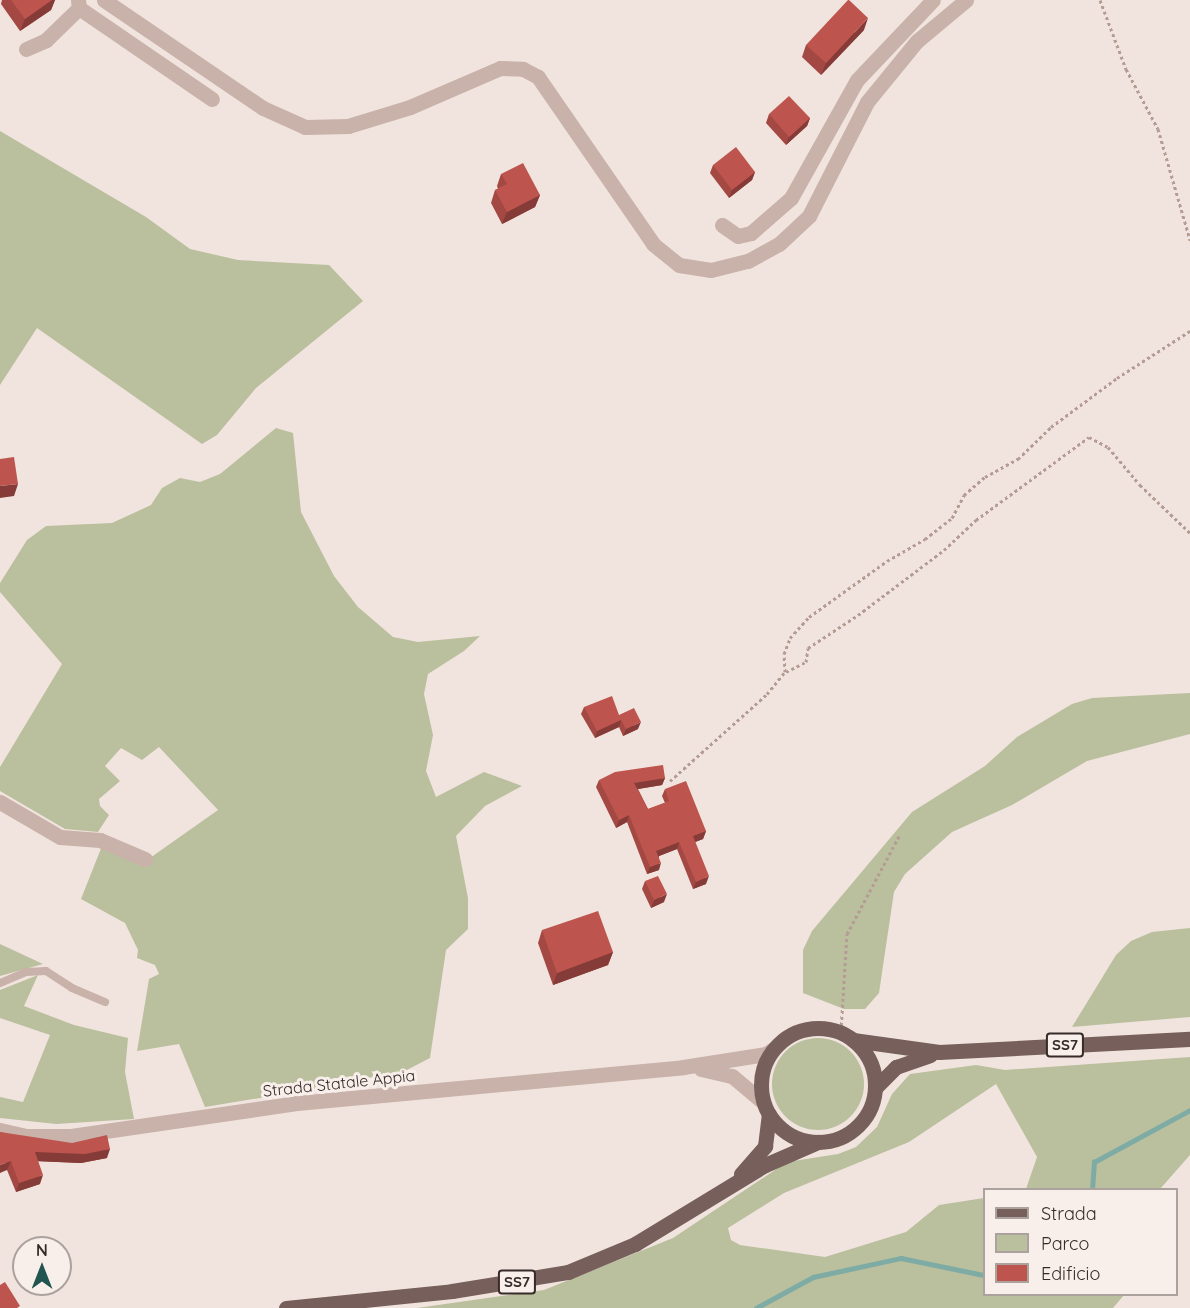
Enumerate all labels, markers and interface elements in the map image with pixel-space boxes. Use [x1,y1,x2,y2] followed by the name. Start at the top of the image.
[1046,1033,1084,1057] road number: SS7
[262,1065,416,1101] street label: Strada Statale Appia
[983,1188,1178,1296] legend
[1041,1202,1097,1225] text: Strada
[1041,1232,1089,1255] text: Parco
[12,1236,72,1296] north arrow
[36,1240,48,1260] text: N
[1041,1262,1100,1285] text: Edificio
[498,1270,536,1294] road number: SS7

